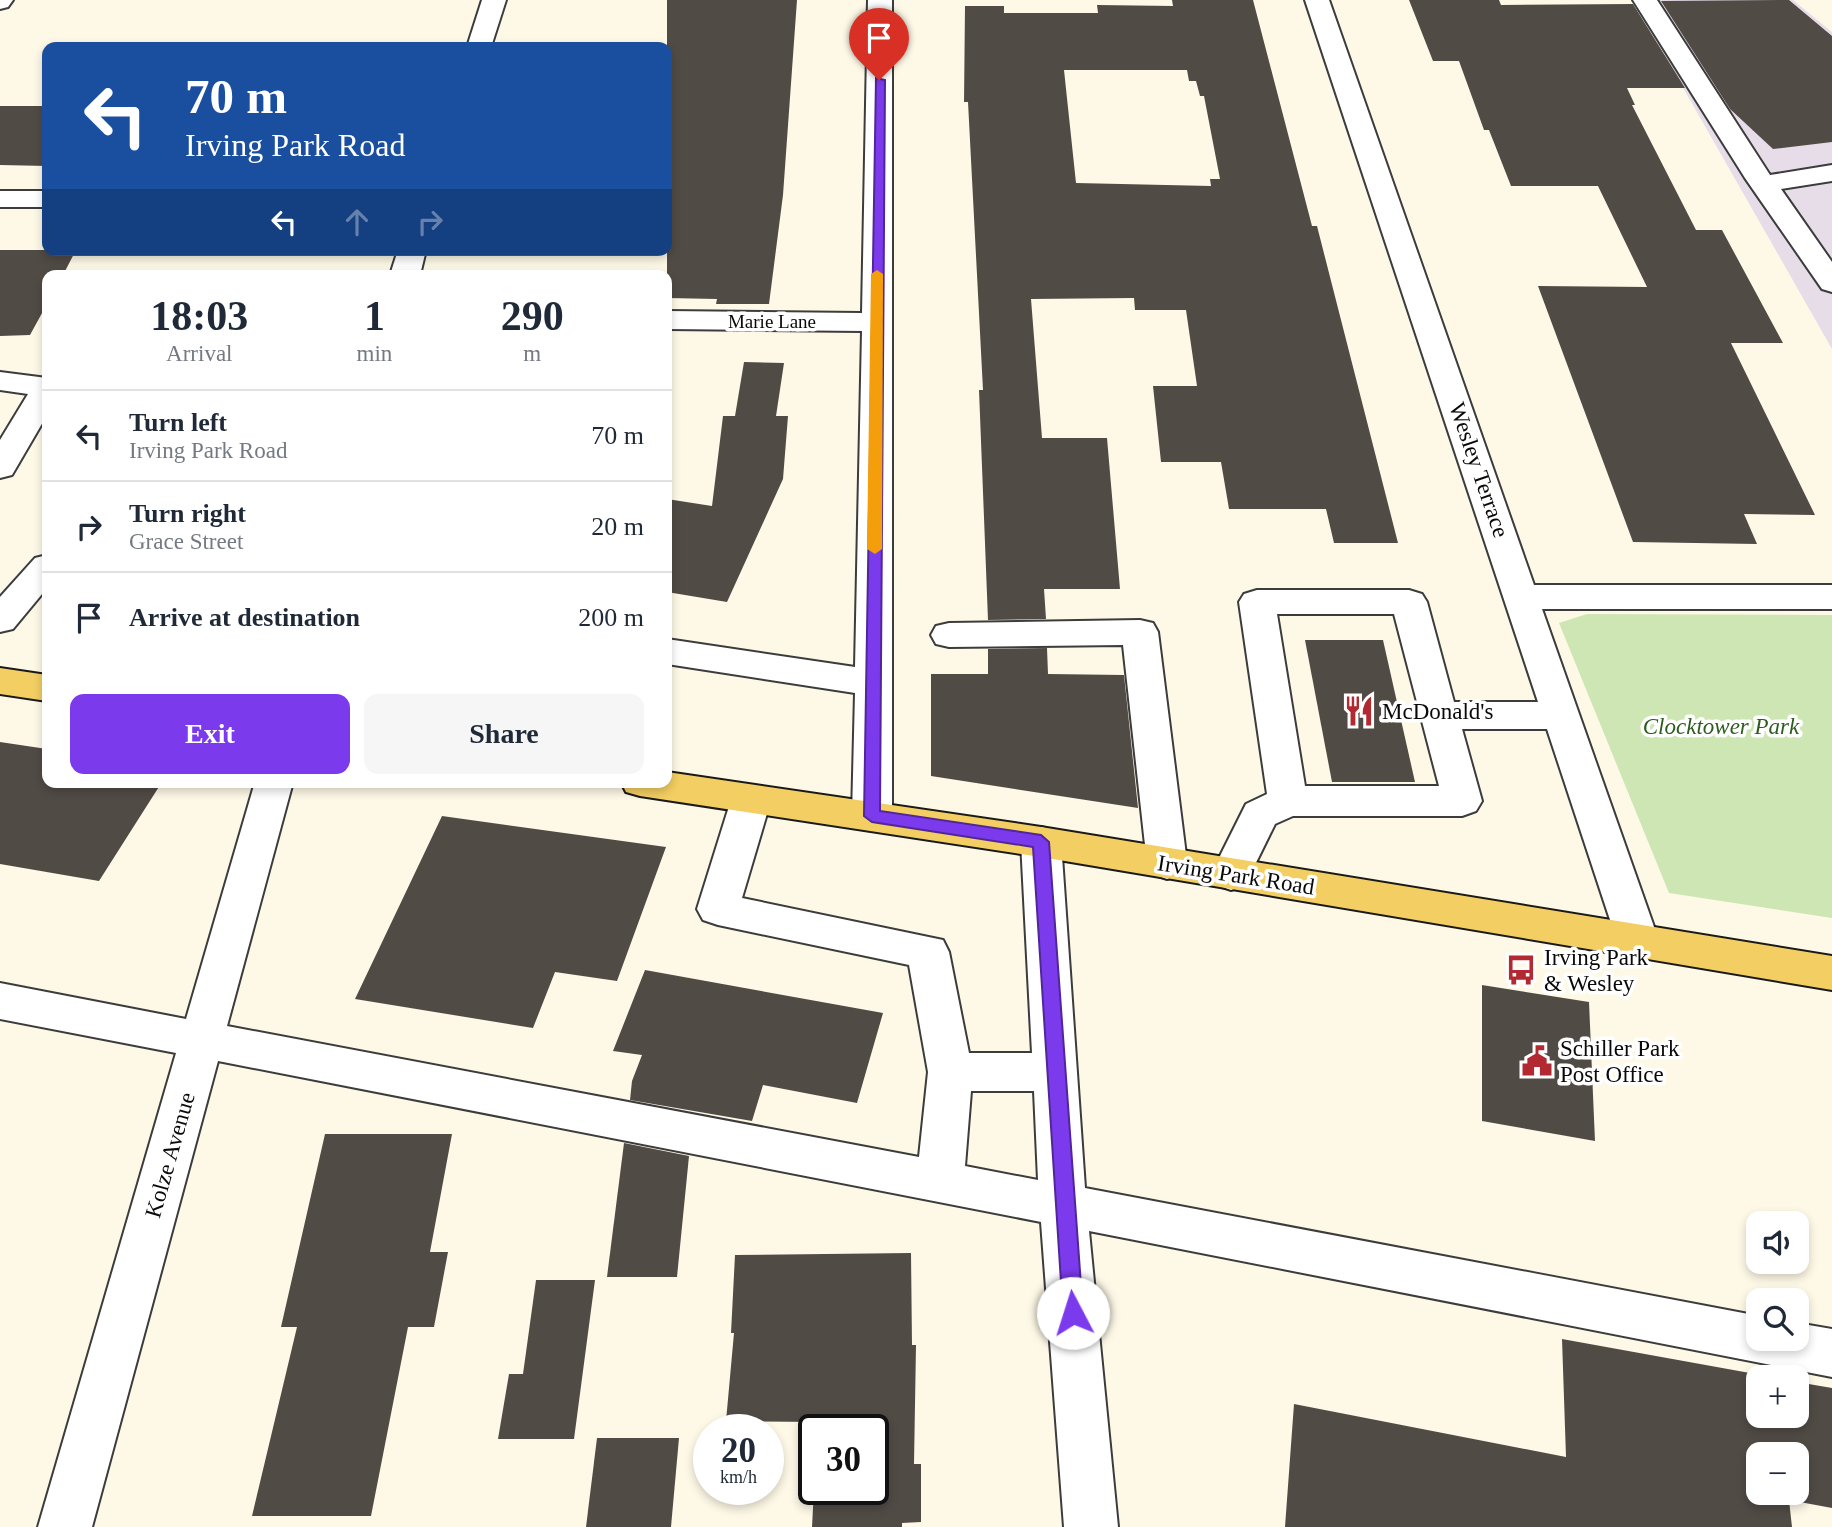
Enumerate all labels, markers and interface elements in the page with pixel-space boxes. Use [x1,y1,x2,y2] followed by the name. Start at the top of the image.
[849,8,909,80] pin
[860,19,898,57] icon: arrive
[185,69,287,124] text: 70 m
[70,70,161,161] icon: left
[185,127,405,163] text: Irving Park Road
[265,203,303,241] icon: left
[338,203,376,241] icon: ahead
[411,203,449,241] icon: right
[150,293,248,339] text: 18:03
[364,293,385,339] text: 1
[501,293,564,339] text: 290
[728,311,816,332] street label: Marie Lane
[166,341,233,366] text: Arrival
[357,341,392,366] text: min
[523,341,541,366] text: m
[1444,399,1514,541] street label: Wesley Terrace
[129,408,227,437] text: Turn left
[70,417,108,455] icon: left
[591,421,644,450] text: 70 m
[129,438,287,463] text: Irving Park Road
[129,499,246,528] text: Turn right
[70,508,108,546] icon: right
[591,512,644,541] text: 20 m
[129,529,243,554] text: Grace Street
[70,599,108,637] icon: arrive
[129,603,360,632] text: Arrive at destination
[578,603,644,632] text: 200 m
[70,694,350,774] button: Exit
[364,694,644,774] button: Share
[1342,694,1376,728] restaurant icon: McDonald's
[1382,699,1494,724] place label: McDonald's
[1643,714,1800,739] park label: Clocktower Park
[1156,850,1317,900] street label: Irving Park Road
[1544,945,1649,996] place label: Irving Park & Wesley
[1504,953,1538,987] bus stop icon: Irving Park & Wesley
[1560,1036,1680,1087] place label: Schiller Park Post Office
[1520,1044,1554,1078] public building icon: Schiller Park Post Office
[140,1089,200,1221] street label: Kolze Avenue
[1746,1211,1809,1505] map controls
[1746,1211,1809,1274] button: sound
[1036,1276,1110,1350] position arrow
[1746,1288,1809,1351] button: search
[1746,1365,1809,1428] button: +
[798,1414,889,1505] speed limit sign: 30
[721,1431,756,1470] text: 20
[1746,1442,1809,1505] button: −
[720,1467,757,1487] text: km/h

